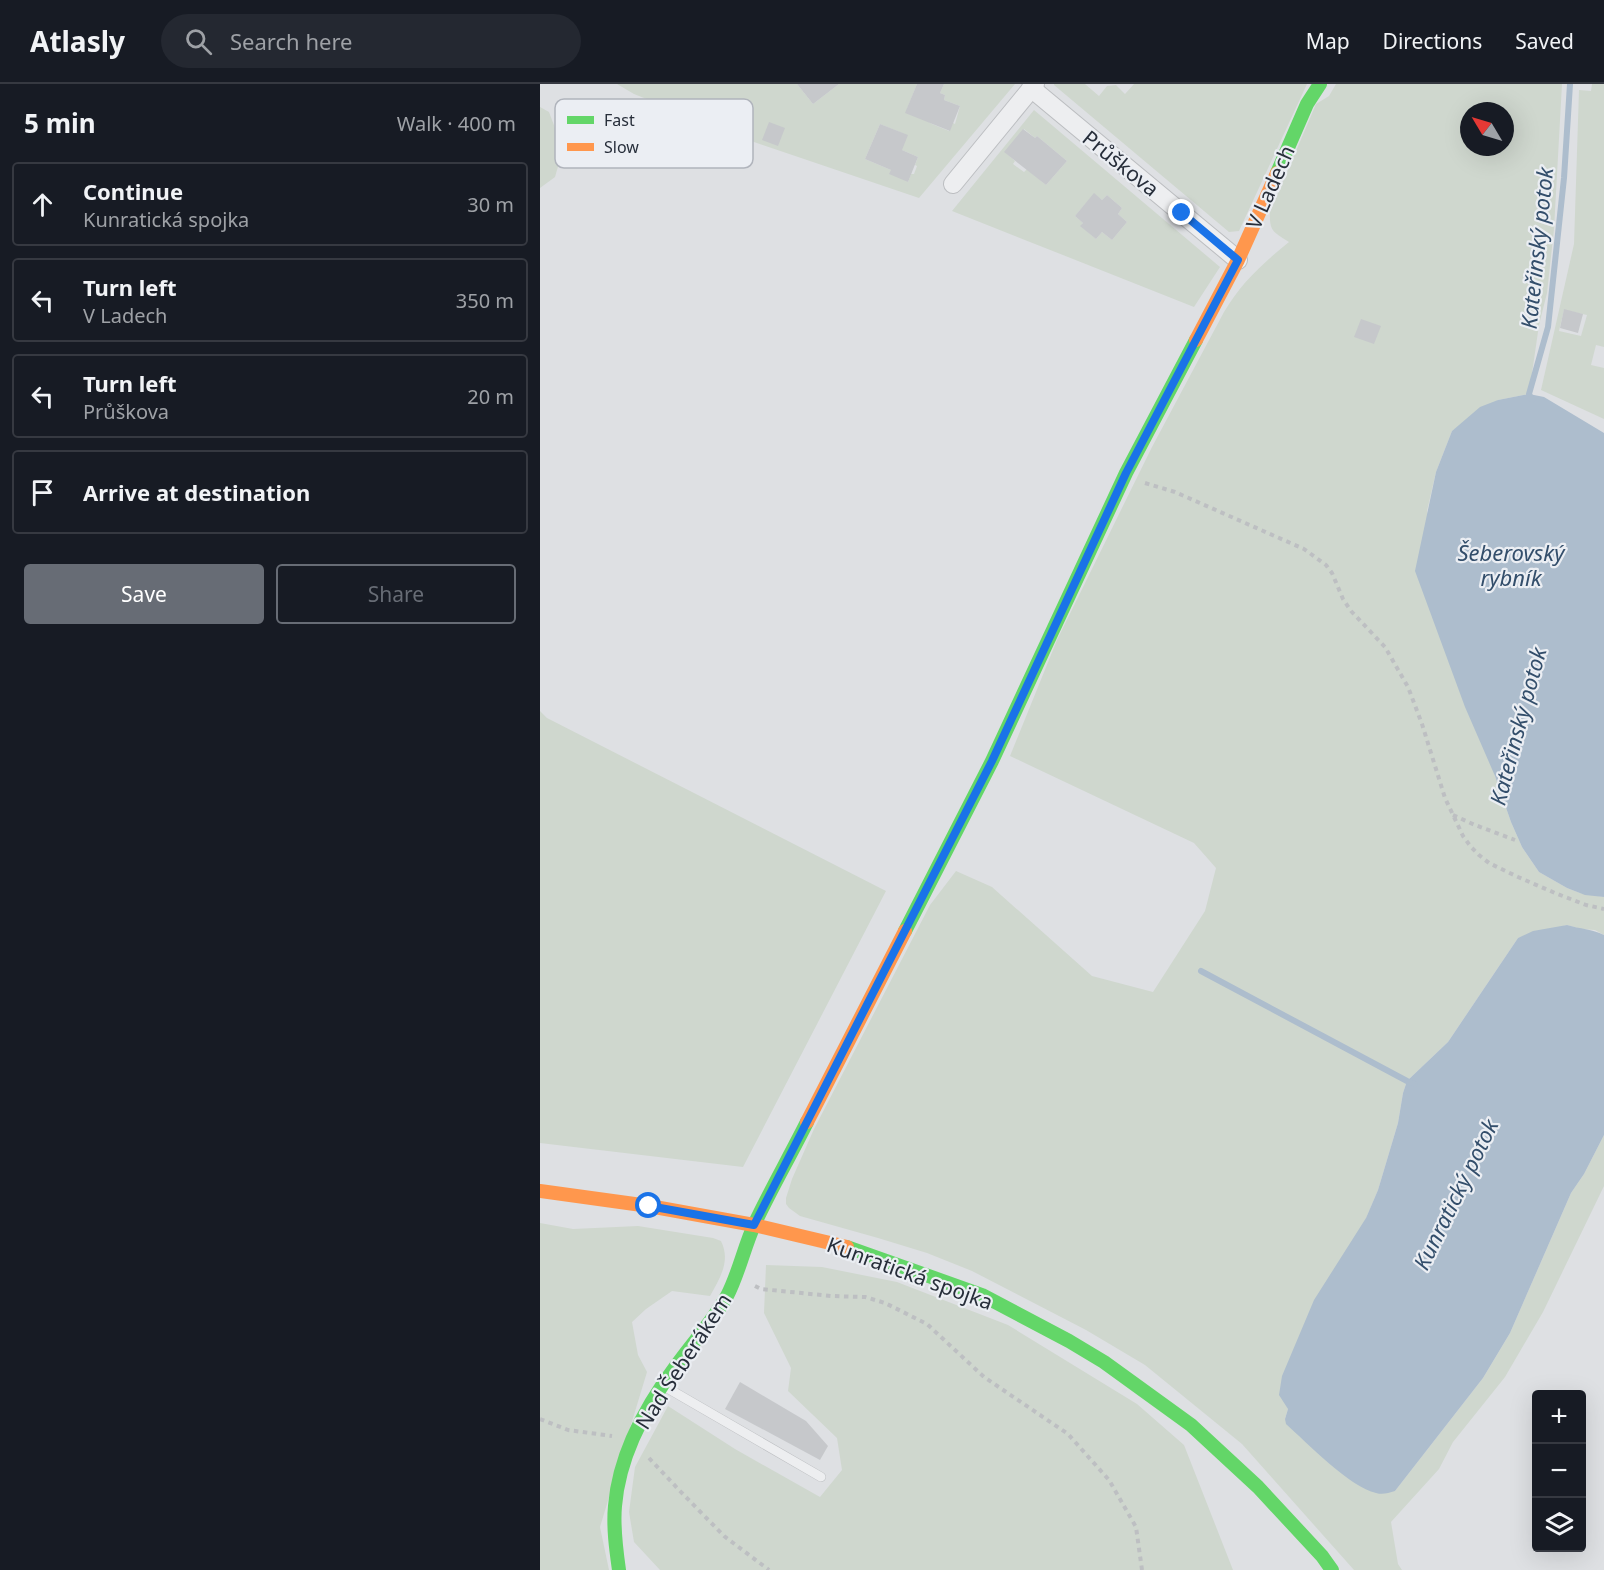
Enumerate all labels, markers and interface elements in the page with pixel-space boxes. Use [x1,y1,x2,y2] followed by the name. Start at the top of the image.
[161,14,581,68] search box
[30,22,125,60] text: Atlasly
[182,25,215,58] icon: search
[230,26,352,56] text: Search here
[1306,27,1350,55] text: Map
[1383,27,1482,55] text: Directions
[1515,27,1574,55] text: Saved
[555,99,753,168] legend
[1460,102,1514,156] north arrow
[24,105,96,141] text: 5 min
[604,109,635,131] text: Fast
[397,110,516,137] text: Walk · 400 m
[1077,124,1165,202] street label: Průškova
[604,136,639,158] text: Slow
[1239,141,1301,233] street label: V Ladech
[1513,165,1560,330] water label: Kateřinský potok
[83,176,183,206] text: Continue
[26,188,59,221] icon: ahead
[467,191,514,218] text: 30 m
[1168,199,1194,225] route end
[83,206,249,233] text: Kunratická spojka
[83,272,177,302] text: Turn left
[26,284,59,317] icon: left
[456,287,514,314] text: 350 m
[83,302,167,329] text: V Ladech
[83,368,177,398] text: Turn left
[26,380,59,413] icon: left
[467,383,514,410] text: 20 m
[83,398,169,425] text: Průškova
[26,476,59,509] icon: arrive
[83,477,310,507] text: Arrive at destination
[1457,537,1566,592] water label: Šeberovský rybník
[24,564,264,624] button: Save
[276,564,516,624] button: Share
[1481,643,1553,808] water label: Kateřinský potok
[1406,1113,1505,1274] water label: Kunratický potok
[635,1192,661,1218] route start
[823,1230,997,1316] street label: Kunratická spojka
[629,1288,737,1434] street label: Nad Šeberákem
[1532,1390,1586,1552] map controls
[1532,1390,1586,1444] button: +
[1532,1444,1586,1498] button: −
[1532,1498,1586,1552] button: layers

